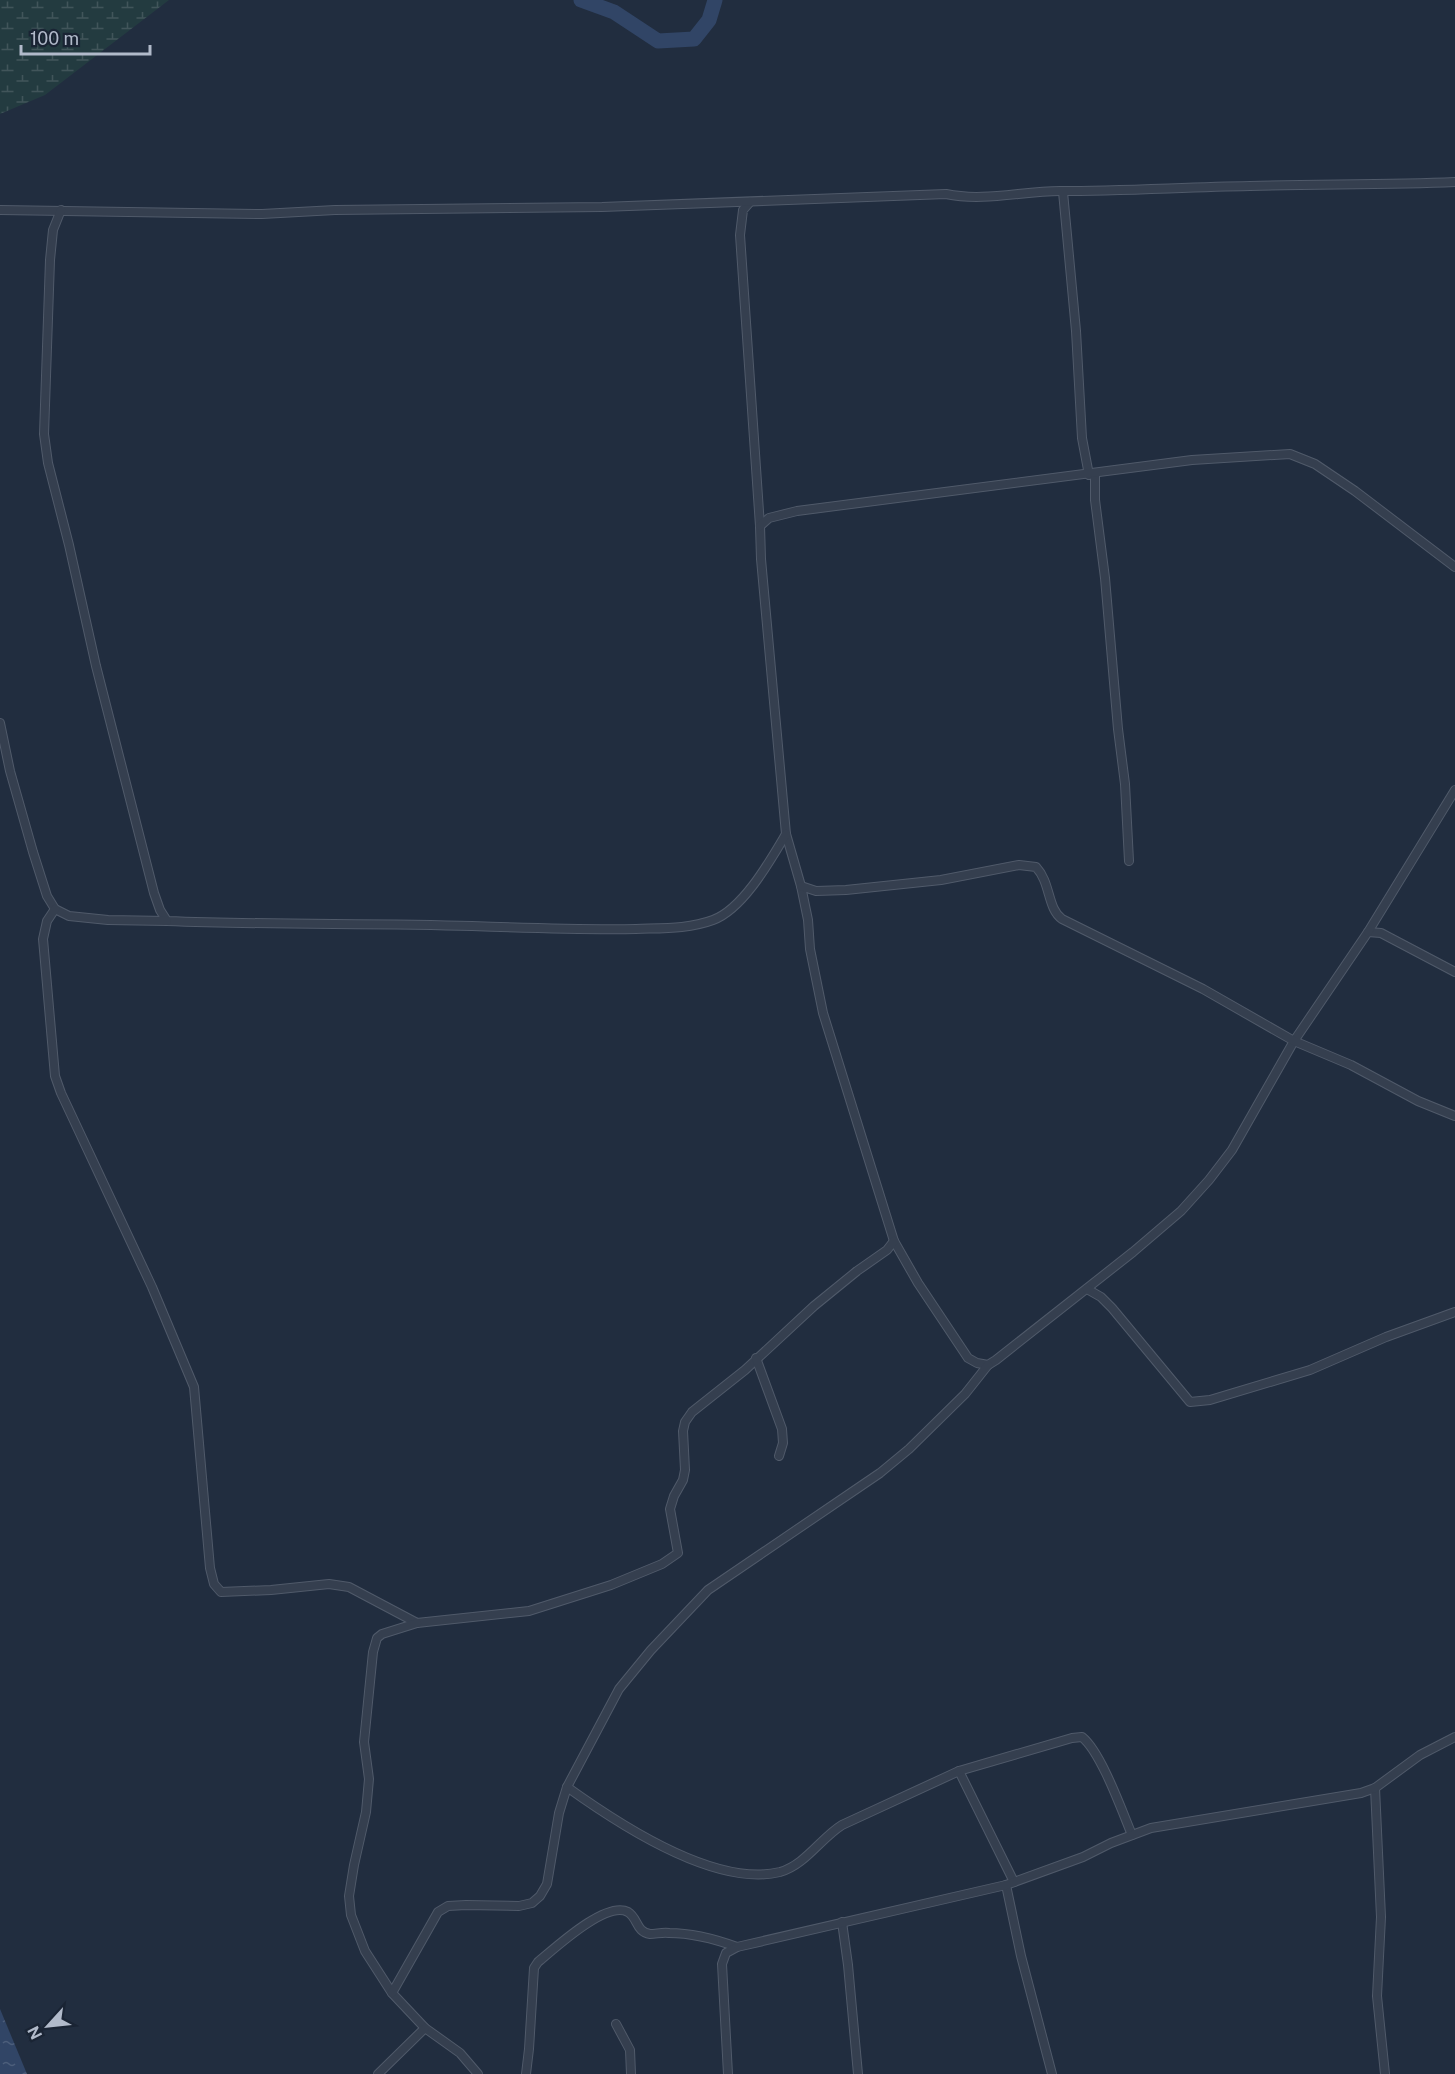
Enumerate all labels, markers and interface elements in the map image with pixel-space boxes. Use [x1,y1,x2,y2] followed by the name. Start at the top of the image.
[21,18,150,56] scale bar
[30,28,79,49] text: 100 m
[18,1996,78,2056] north arrow
[24,2023,46,2042] text: N

